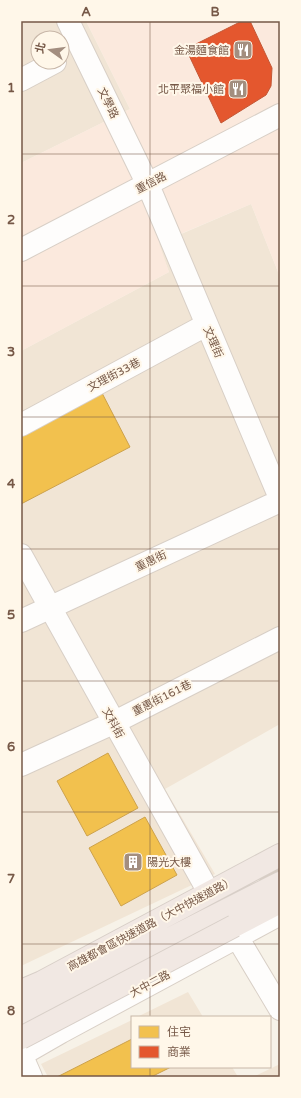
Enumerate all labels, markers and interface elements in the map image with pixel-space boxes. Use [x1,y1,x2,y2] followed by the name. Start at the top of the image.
[81,4,91,20] text: A
[210,4,220,20] text: B
[30,30,70,70] north arrow
[232,39,254,61] restaurant icon: 金湯麵食館
[33,41,48,55] text: 北
[174,44,229,57] place label: 金湯麵食館
[227,78,249,100] restaurant icon: 北平聚福小館
[7,80,15,96] text: 1
[158,83,224,96] place label: 北平聚福小館
[95,85,121,121] street label: 文學路
[133,170,169,196] street label: 重信路
[7,212,15,228] text: 2
[201,324,225,360] street label: 文理街
[7,344,15,360] text: 3
[85,356,143,394] street label: 文理街33巷
[7,476,16,492] text: 4
[133,548,169,574] street label: 重惠街
[7,607,15,623] text: 5
[130,678,194,718] street label: 重惠街161巷
[99,705,127,741] street label: 文科街
[7,739,15,755] text: 6
[122,851,144,873] building icon: 陽光大樓
[147,856,191,869] place label: 陽光大樓
[7,871,15,887] text: 7
[65,874,237,974] street label: 高雄都會區快速道路（大中快速道路）
[128,968,172,1000] street label: 大中二路
[7,1003,15,1019] text: 8
[131,1016,271,1068] legend
[167,1025,191,1039] text: 住宅
[167,1045,191,1059] text: 商業

